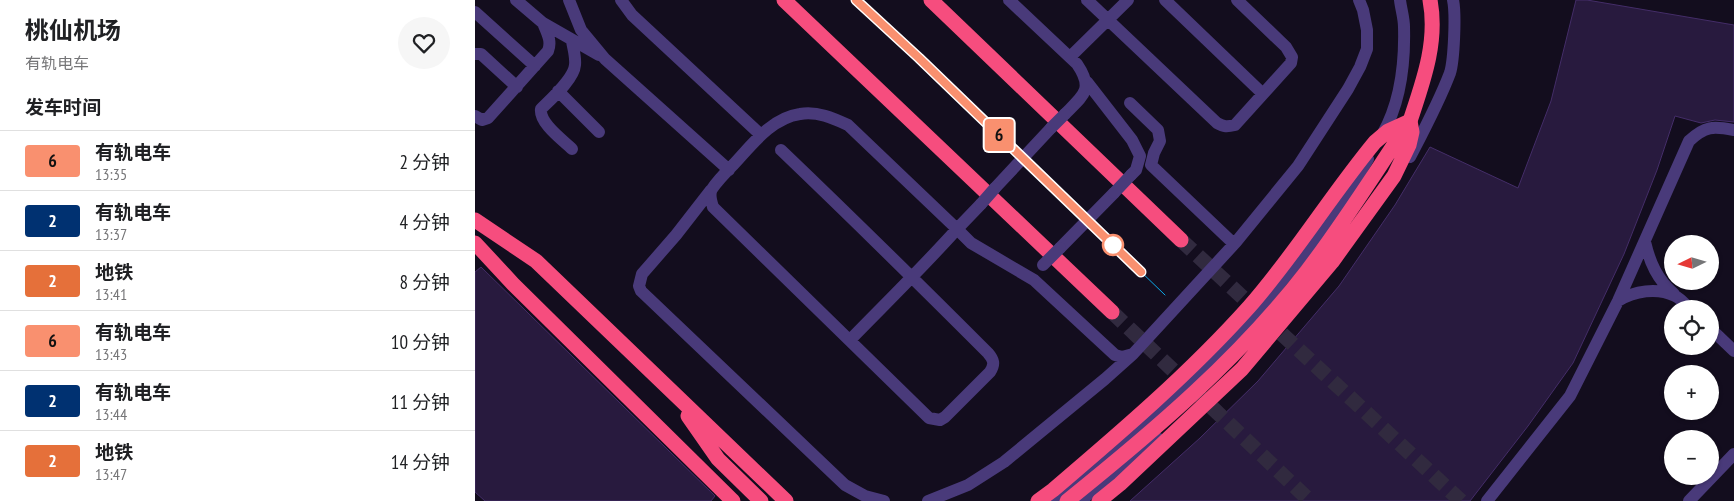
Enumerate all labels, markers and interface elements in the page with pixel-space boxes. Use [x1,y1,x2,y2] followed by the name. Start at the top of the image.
[25,15,121,46] text: 桃仙机场
[398,17,450,69] button: heart
[25,53,89,73] text: 有轨电车
[25,95,101,119] text: 发车时间
[983,119,1015,151] line badge: 6
[995,123,1003,146] text: 6
[95,140,171,164] text: 有轨电车
[48,149,57,172] text: 6
[399,150,450,174] text: 2 分钟
[95,164,127,184] text: 13:35
[95,200,171,224] text: 有轨电车
[48,209,57,232] text: 2
[399,210,450,234] text: 4 分钟
[95,224,127,244] text: 13:37
[1102,234,1124,256] unlabelled marker
[1664,235,1719,290] north arrow
[1664,235,1719,485] map controls
[95,260,133,284] text: 地铁
[48,269,57,292] text: 2
[399,270,450,294] text: 8 分钟
[95,284,127,304] text: 13:41
[1664,300,1719,355] button: locate
[95,320,171,344] text: 有轨电车
[48,329,57,352] text: 6
[391,330,450,354] text: 10 分钟
[95,344,127,364] text: 13:43
[1664,365,1719,420] button: +
[95,380,171,404] text: 有轨电车
[48,389,57,412] text: 2
[391,390,450,414] text: 11 分钟
[95,404,127,424] text: 13:44
[1664,430,1719,485] button: −
[95,440,133,464] text: 地铁
[48,449,57,472] text: 2
[391,450,450,474] text: 14 分钟
[95,464,127,484] text: 13:47

